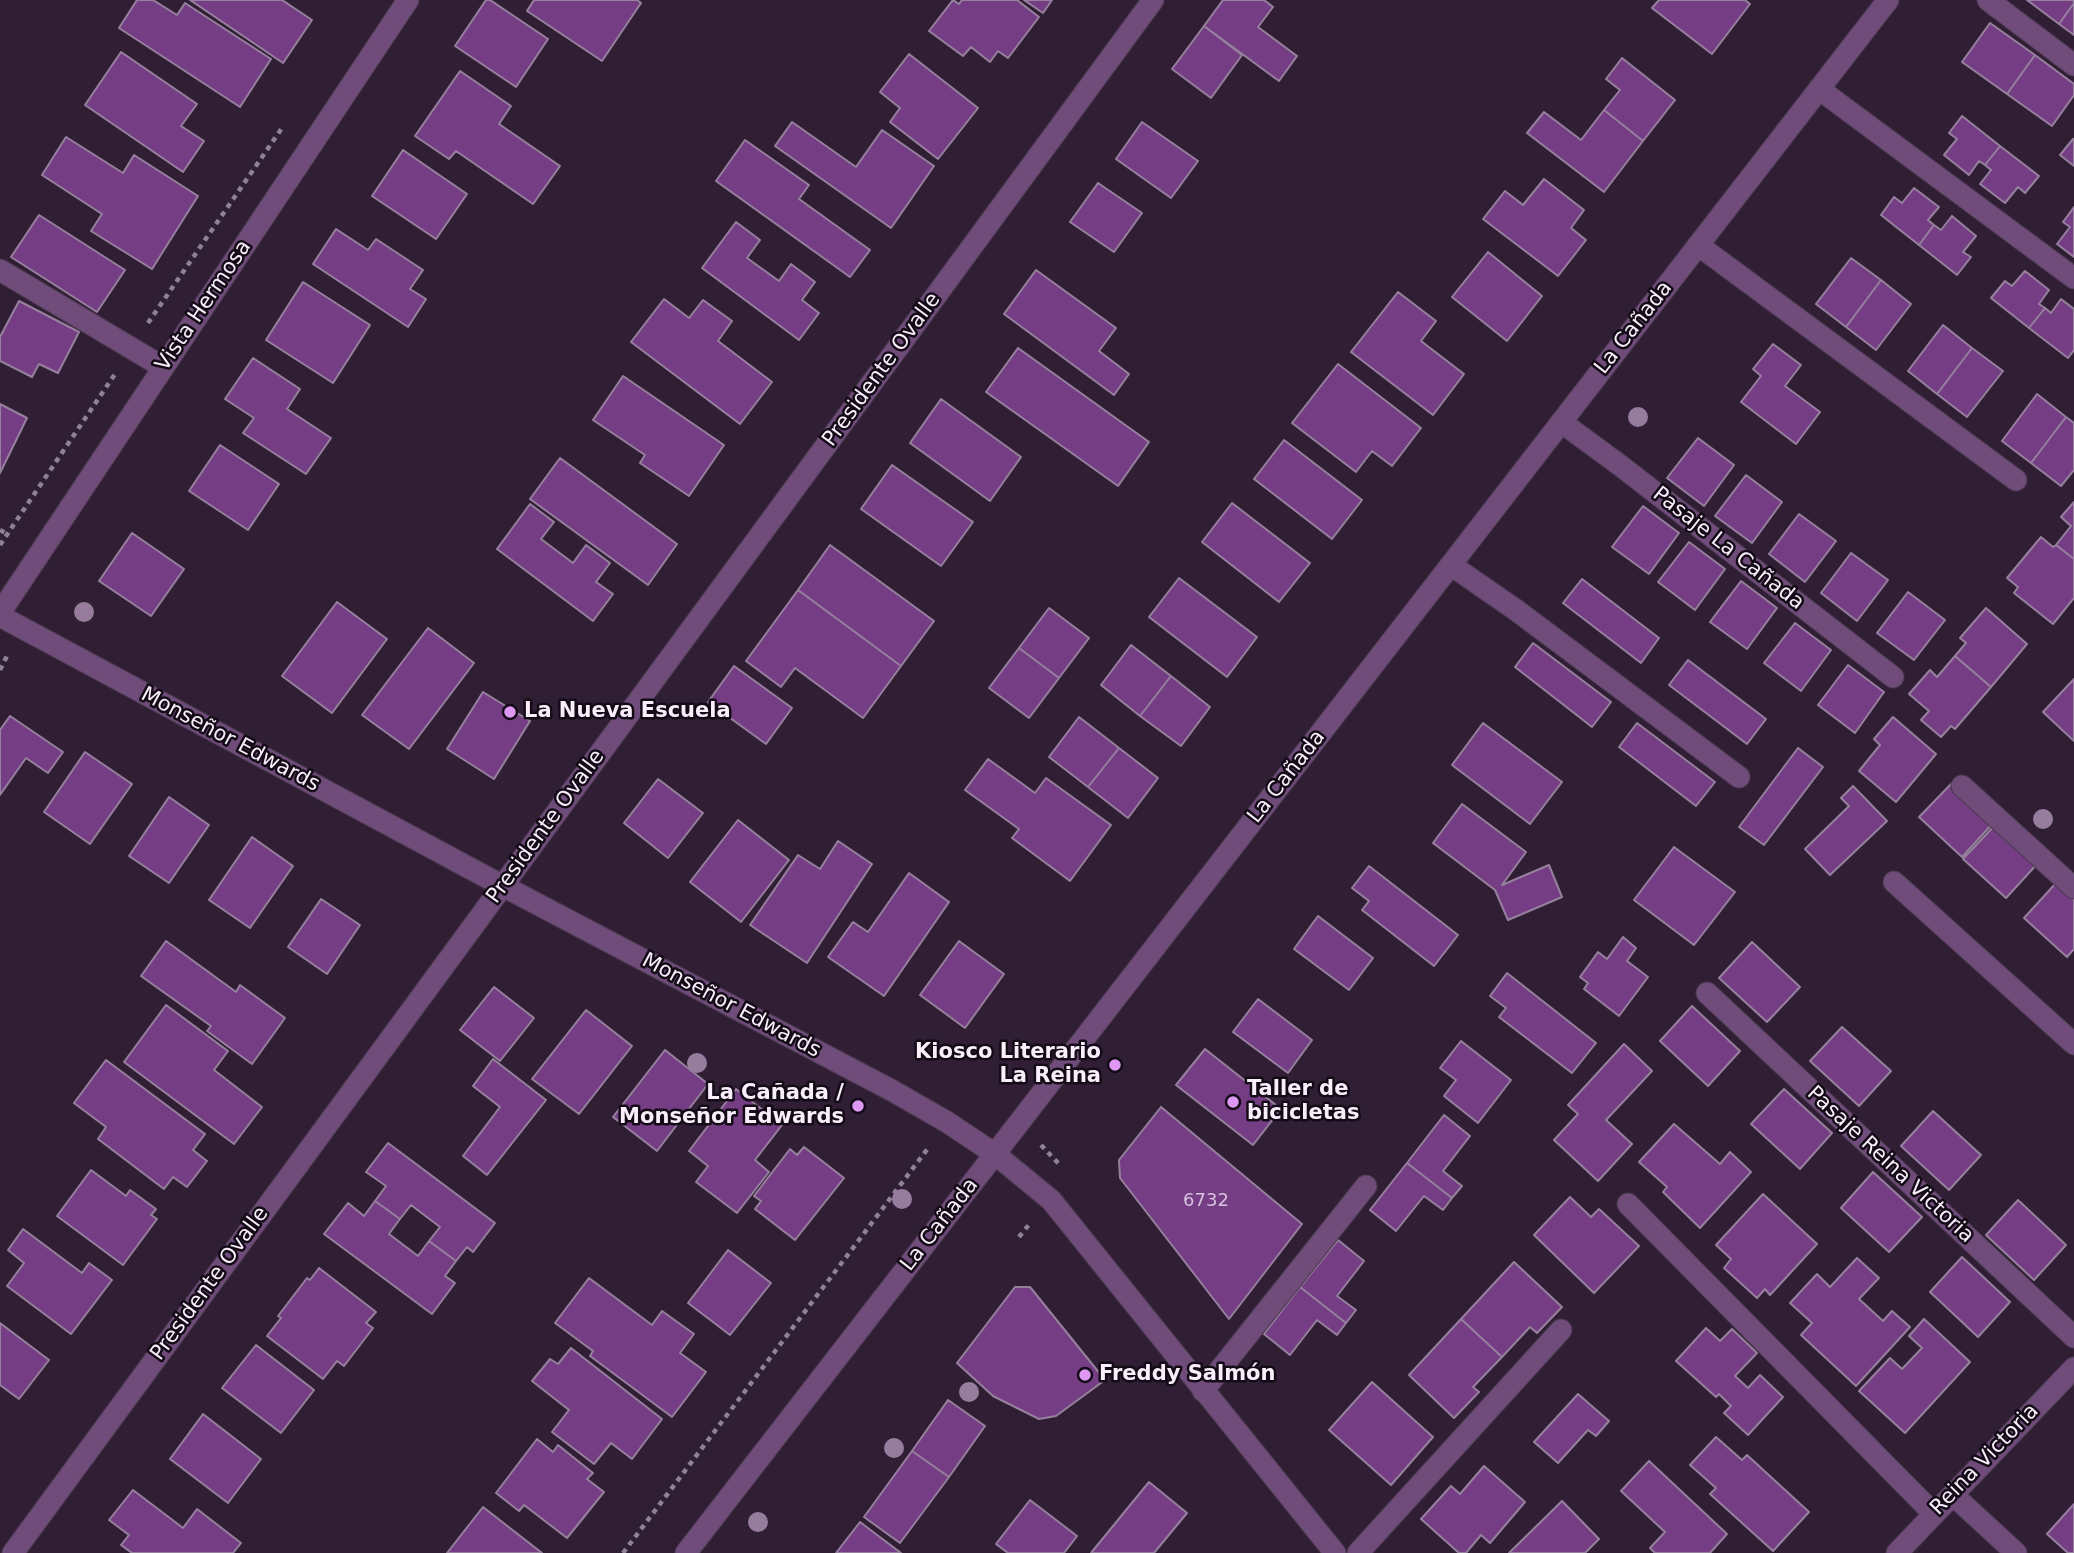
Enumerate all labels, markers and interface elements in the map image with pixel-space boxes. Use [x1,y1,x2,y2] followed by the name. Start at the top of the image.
[151,236,257,376] street label: Vista Hermosa
[1590,276,1678,380] street label: La Cañada
[818,288,946,452] street label: Presidente Ovalle
[1647,482,1809,616] street label: Pasaje La Cañada
[136,682,324,798] street label: Monseñor Edwards
[524,699,731,725] place label: La Nueva Escuela
[502,704,518,720] marker: La Nueva Escuela
[1243,725,1331,829] street label: La Cañada
[482,745,610,909] street label: Presidente Ovalle
[637,948,825,1064] street label: Monseñor Edwards
[915,1040,1101,1090] place label: Kiosco Literario La Reina
[1107,1057,1123,1073] marker: Kiosco Literario La Reina
[1247,1077,1359,1127] place label: Taller de bicicletas
[619,1081,844,1131] place label: La Cañada / Monseñor Edwards
[1801,1081,1979,1249] street label: Pasaje Reina Victoria
[1225,1094,1241,1110] marker: Taller de bicicletas
[850,1098,866,1114] marker: La Cañada / Monseñor Edwards
[896,1173,984,1277] street label: La Cañada
[1183,1190,1229,1212] house number: 6732
[146,1202,274,1366] street label: Presidente Ovalle
[1099,1362,1275,1388] place label: Freddy Salmón
[1077,1367,1093,1383] marker: Freddy Salmón
[1926,1399,2044,1521] street label: Reina Victoria

